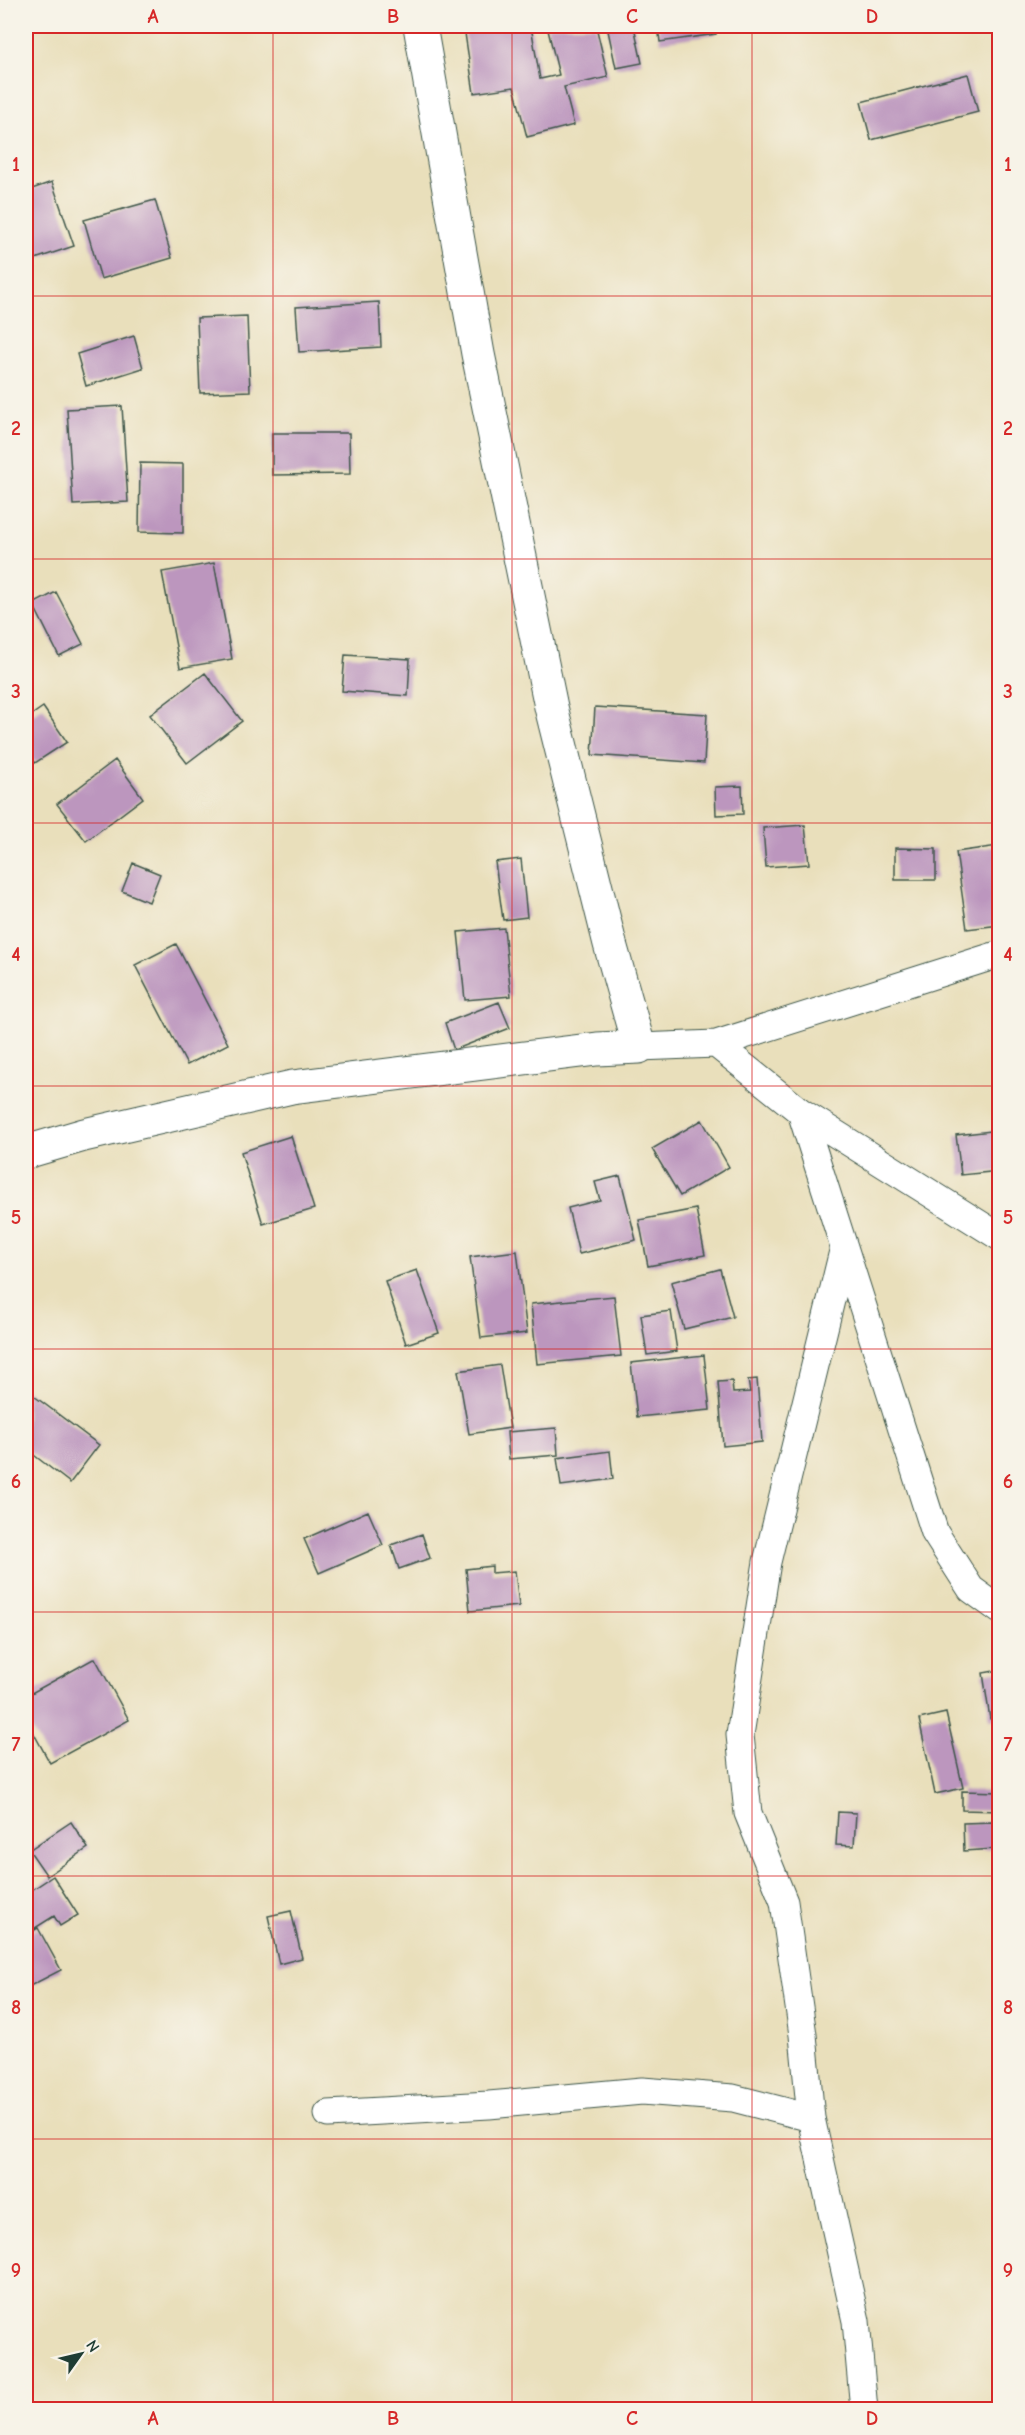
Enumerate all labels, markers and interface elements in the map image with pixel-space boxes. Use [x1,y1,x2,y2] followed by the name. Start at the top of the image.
[147,5,159,28] text: A
[387,5,399,28] text: B
[626,5,638,28] text: C
[866,5,878,28] text: D
[12,153,20,176] text: 1
[1004,153,1012,176] text: 1
[11,417,21,440] text: 2
[1003,417,1013,440] text: 2
[11,680,21,703] text: 3
[1003,680,1013,703] text: 3
[11,943,21,966] text: 4
[1003,943,1013,966] text: 4
[11,1206,21,1229] text: 5
[1003,1206,1013,1229] text: 5
[11,1470,21,1493] text: 6
[1003,1470,1013,1493] text: 6
[12,1733,21,1756] text: 7
[1004,1733,1013,1756] text: 7
[11,1996,21,2019] text: 8
[1003,1996,1013,2019] text: 8
[11,2259,21,2282] text: 9
[1003,2259,1013,2282] text: 9
[51,2324,111,2384] north arrow
[82,2337,103,2356] text: N
[147,2407,159,2430] text: A
[387,2407,399,2430] text: B
[626,2407,638,2430] text: C
[866,2407,878,2430] text: D

